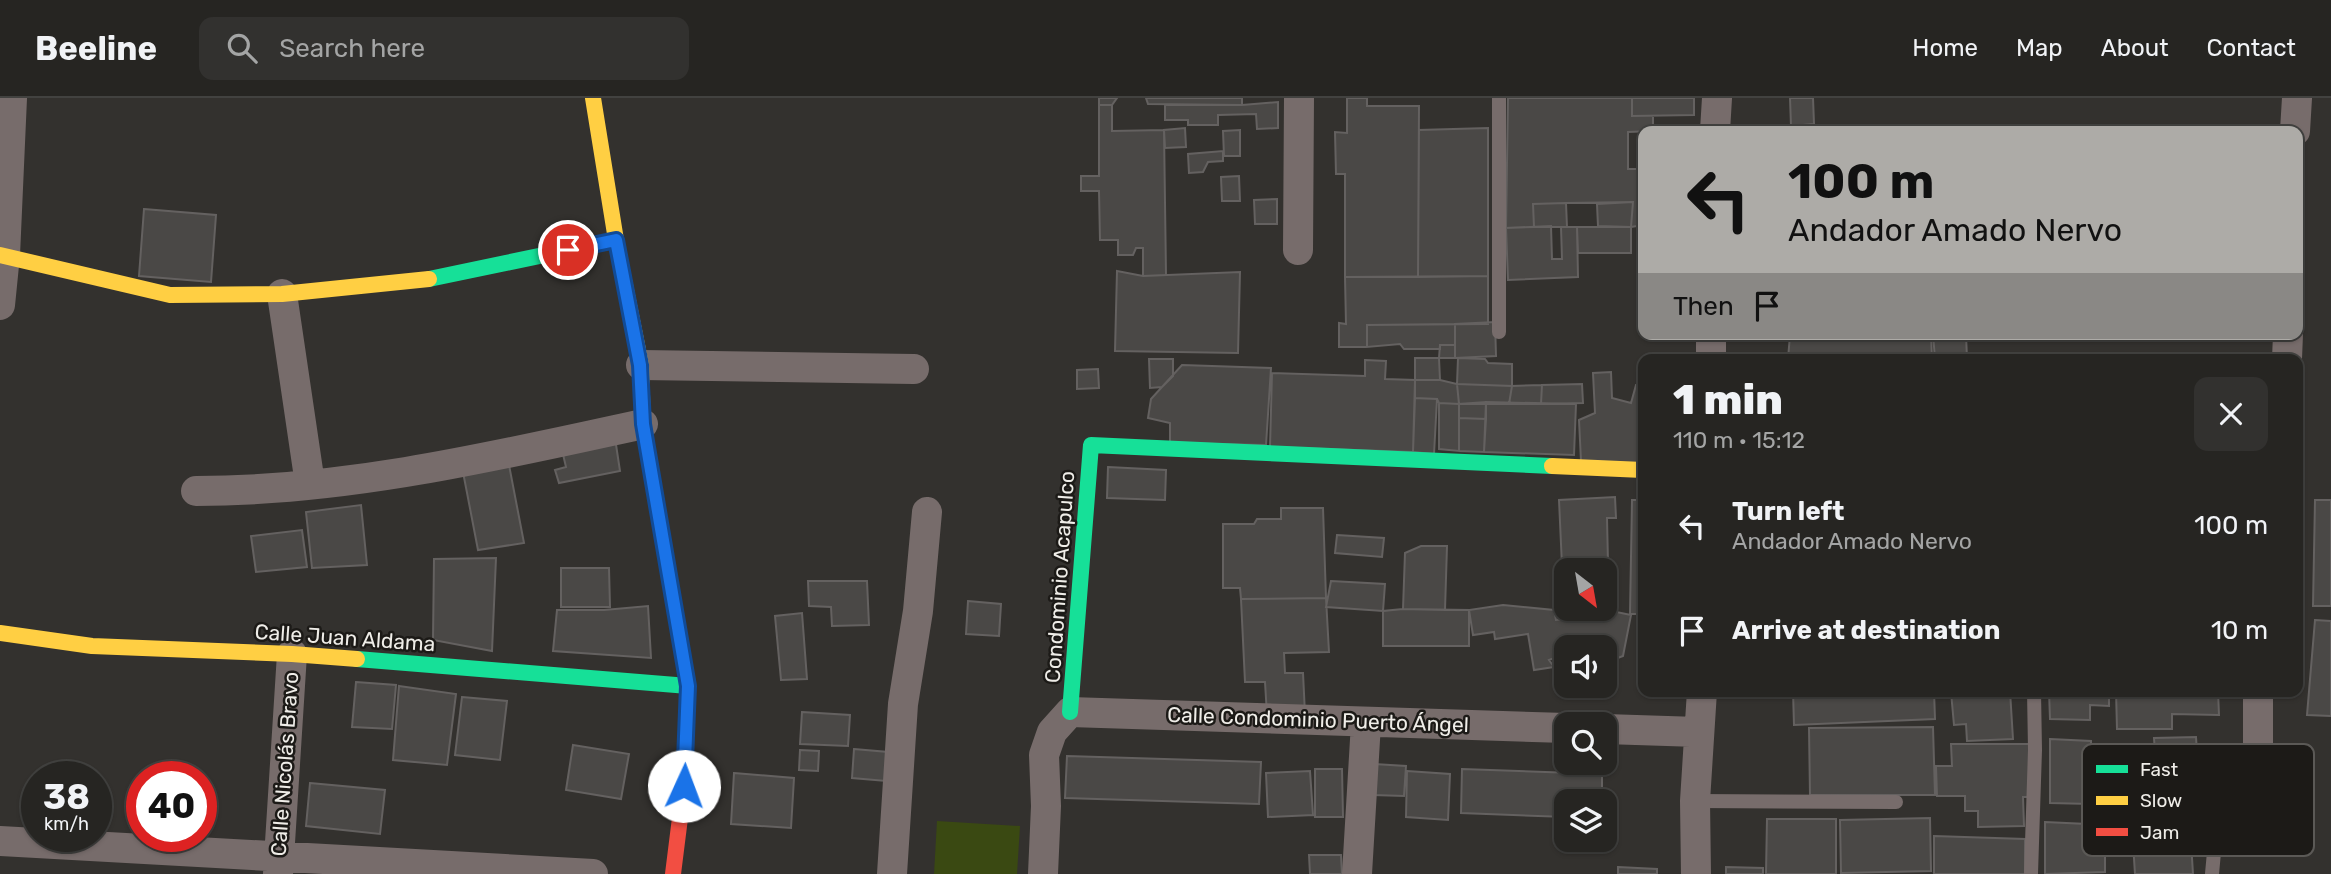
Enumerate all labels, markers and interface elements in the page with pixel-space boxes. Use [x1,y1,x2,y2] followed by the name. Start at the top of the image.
[199,17,689,80] search box
[35,29,157,68] text: Beeline
[223,29,261,67] icon: search
[279,33,425,64] text: Search here
[1912,34,1978,62] text: Home
[2016,34,2063,62] text: Map
[2101,34,2169,62] text: About
[2207,34,2296,62] text: Contact
[1788,152,1934,210] text: 100 m
[1673,154,1764,245] icon: left
[1788,211,2122,249] text: Andador Amado Nervo
[538,220,598,280] pin
[549,231,587,269] icon: arrive
[1748,287,1786,325] icon: arrive
[1673,291,1734,322] text: Then
[1673,375,1783,425] text: 1 min
[2194,377,2268,451] button: close
[1673,426,1805,454] text: 110 m · 15:12
[1040,470,1079,684] street label: Condominio Acapulco
[1732,496,1844,527] text: Turn left
[1673,507,1711,545] icon: left
[2194,510,2268,541] text: 100 m
[1732,527,1972,555] text: Andador Amado Nervo
[1554,558,1617,621] north arrow
[1554,558,1617,852] map controls
[1673,612,1711,650] icon: arrive
[1732,615,2000,646] text: Arrive at destination
[2211,615,2268,646] text: 10 m
[254,619,436,656] street label: Calle Juan Aldama
[1554,635,1617,698] button: sound
[266,671,303,857] street label: Calle Nicolás Bravo
[1167,702,1469,737] street label: Calle Condominio Puerto Ángel
[1554,712,1617,775] button: search
[2082,744,2314,856] legend
[647,749,721,823] position arrow
[2140,758,2179,781] text: Fast
[126,761,217,852] speed limit sign: 40
[43,776,90,818] text: 38
[1554,789,1617,852] button: layers
[2140,789,2182,812] text: Slow
[44,813,89,835] text: km/h
[2140,821,2179,844] text: Jam

